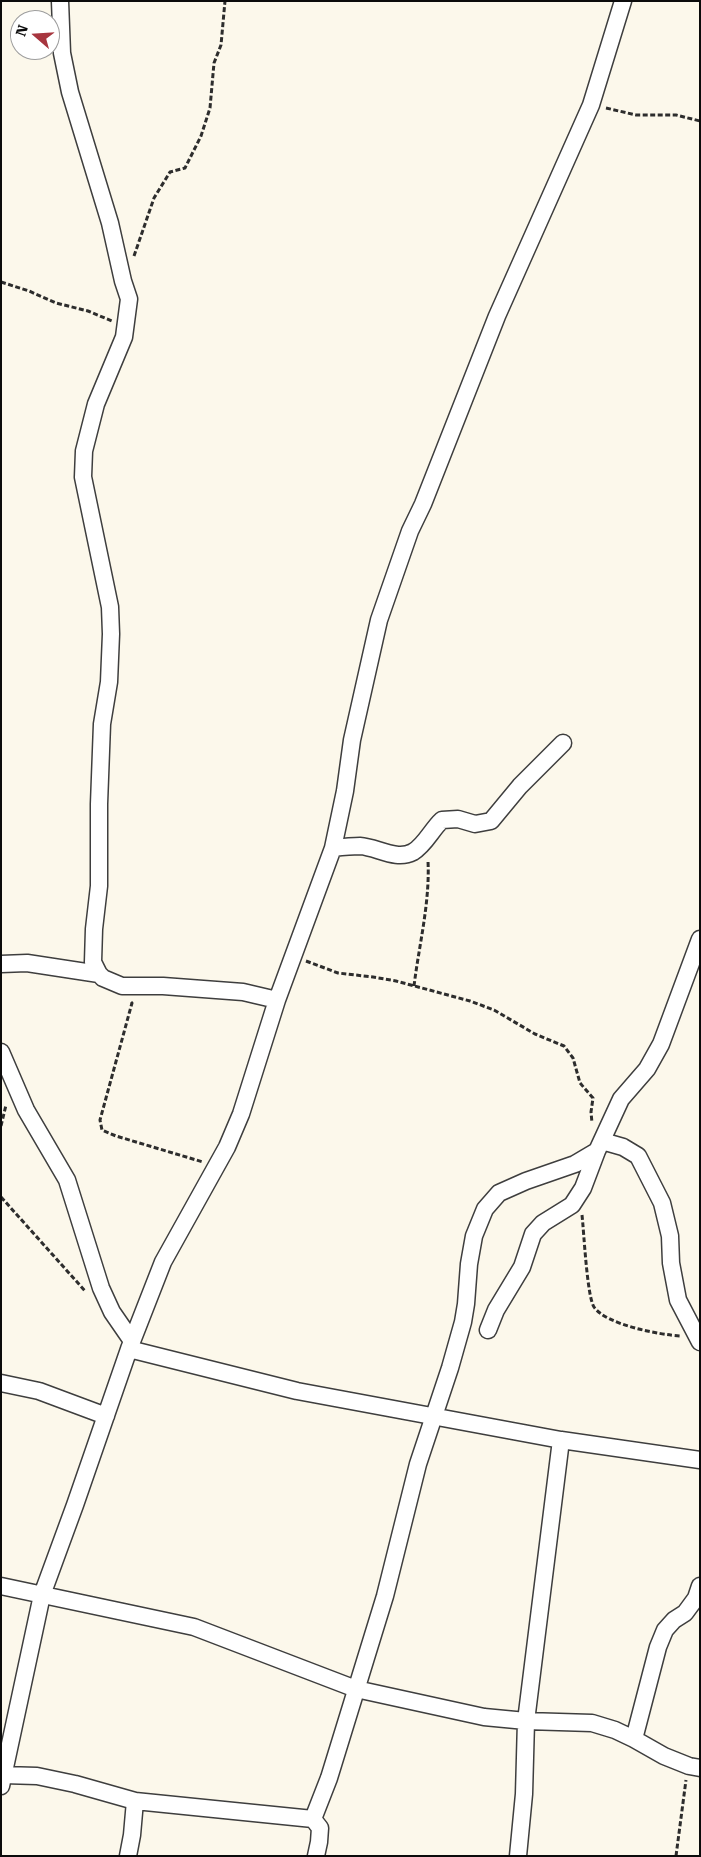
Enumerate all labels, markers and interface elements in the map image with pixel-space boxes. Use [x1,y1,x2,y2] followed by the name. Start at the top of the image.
[10,10,60,60] north arrow
[12,23,31,38] text: N

